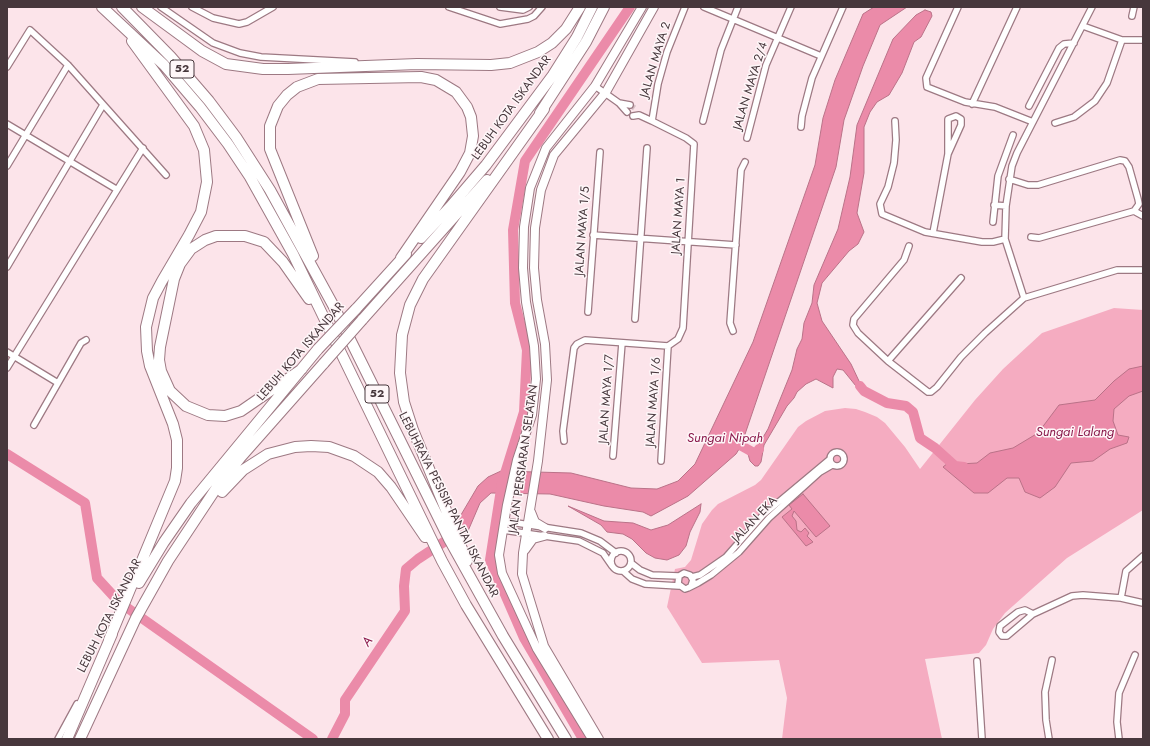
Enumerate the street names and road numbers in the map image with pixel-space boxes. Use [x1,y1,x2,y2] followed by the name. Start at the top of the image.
[638,21,674,99] street label: JALAN MAYA 2
[731,40,771,132] street label: JALAN MAYA 2/4
[469,53,555,163] street label: LEBUH KOTA ISKANDAR
[170,60,194,78] road number: 52
[669,177,689,255] street label: JALAN MAYA 1
[573,186,593,276] street label: JALAN MAYA 1/5
[254,300,348,404] street label: LEBUH KOTA ISKANDAR
[597,354,617,444] street label: JALAN MAYA 1/7
[644,357,664,447] street label: JALAN MAYA 1/6
[506,384,542,534] street label: JALAN PERSIARAN SELATAN
[365,385,389,403] road number: 52
[395,410,501,600] street label: LEBUHRAYA PESISIR PANTAI ISKANDAR
[729,494,781,546] street label: JALAN EKA
[75,557,145,675] street label: LEBUH KOTA ISKANDAR

